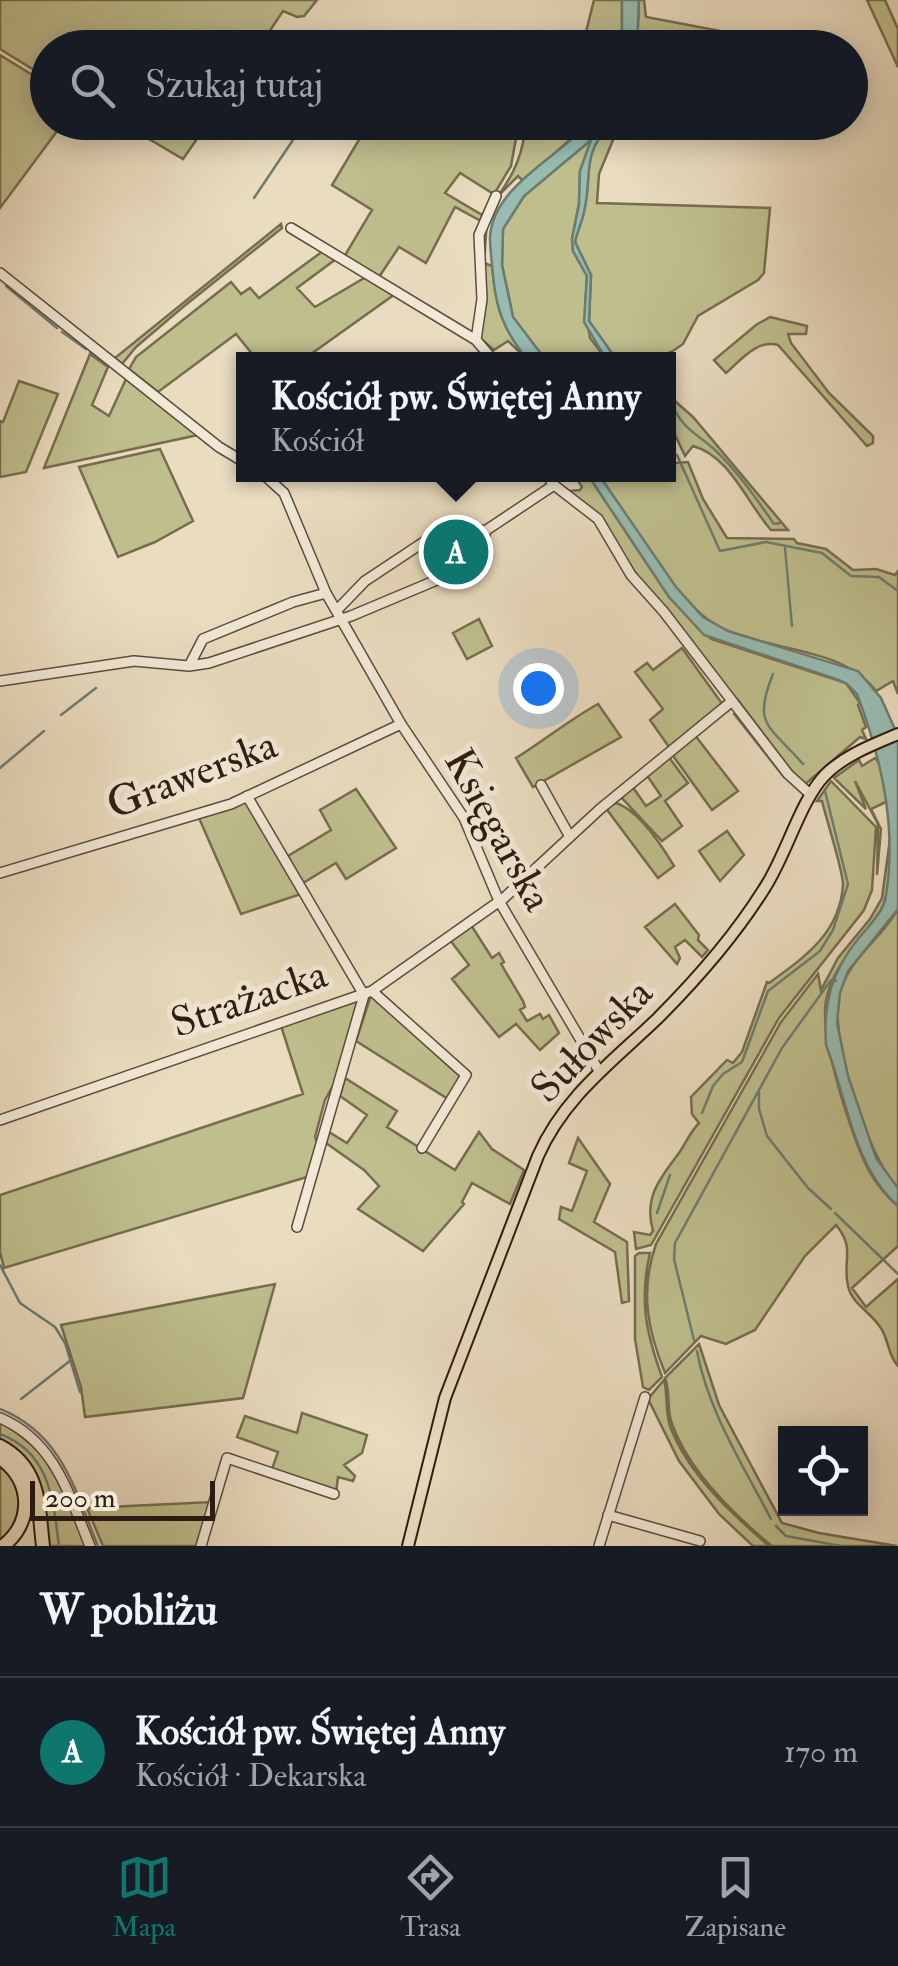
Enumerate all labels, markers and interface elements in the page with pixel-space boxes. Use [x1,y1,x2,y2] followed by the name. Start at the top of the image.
[30,30,868,140] search box
[65,58,120,113] icon: search
[145,61,323,109] text: Szukaj tutaj
[236,352,676,482] popup
[271,373,641,421] text: Kościół pw. Świętej Anny
[271,421,364,461] text: Kościół
[424,514,488,590] pin: A
[513,663,564,714] your location
[100,719,285,831] street label: Grawerska
[432,740,564,921] street label: Księgarska
[164,948,334,1050] street label: Strażacka
[520,967,664,1114] street label: Sułowska
[778,1426,868,1516] map controls
[778,1426,868,1516] button: locate
[30,1476,215,1520] scale bar
[45,1481,116,1516] text: 200 m
[40,1585,217,1637] text: W pobliżu
[135,1708,505,1756] text: Kościół pw. Świętej Anny
[62,1732,83,1772] text: A
[784,1732,858,1772] text: 170 m
[135,1756,366,1796] text: Kościół · Dekarska
[112,1850,176,1945] tab: Mapa
[400,1850,461,1945] tab: Trasa
[685,1850,786,1945] tab: Zapisane

